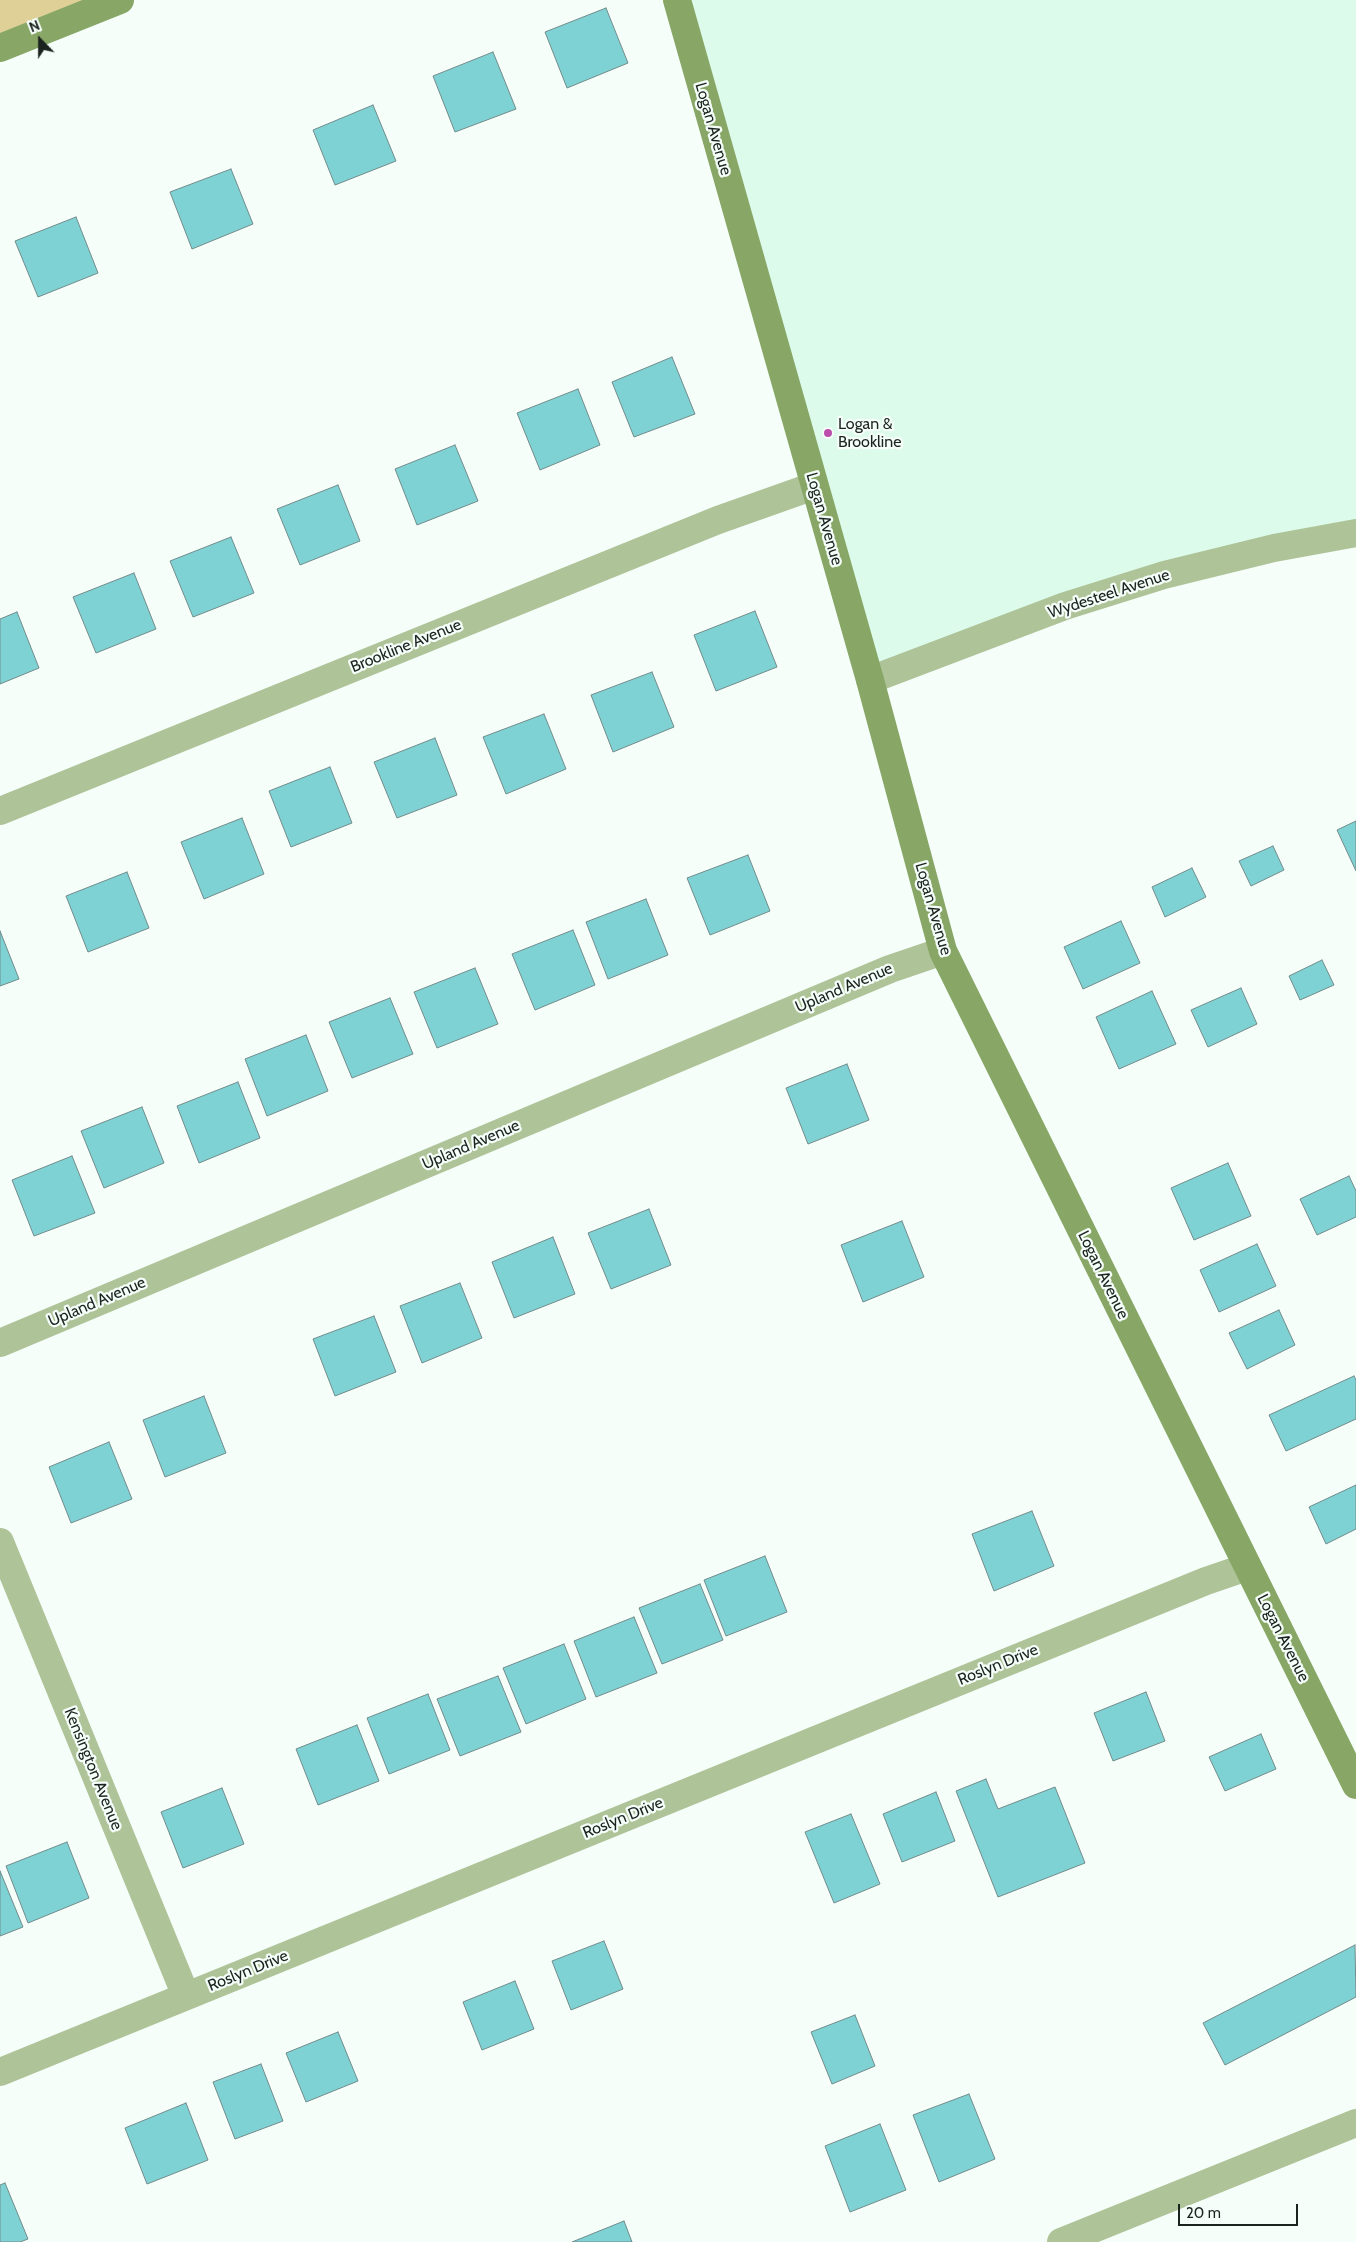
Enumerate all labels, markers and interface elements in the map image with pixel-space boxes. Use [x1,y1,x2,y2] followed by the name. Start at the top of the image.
[15,15,65,65] north arrow
[26,16,42,36] text: N
[691,80,735,178] street label: Logan Avenue
[838,414,901,452] place label: Logan & Brookline
[822,427,834,439] marker: Logan & Brookline
[802,470,846,568] street label: Logan Avenue
[1046,565,1172,623] street label: Wydesteel Avenue
[348,615,464,677] street label: Brookline Avenue
[911,860,955,958] street label: Logan Avenue
[792,959,896,1017] street label: Upland Avenue
[419,1116,523,1174] street label: Upland Avenue
[1073,1228,1133,1322] street label: Logan Avenue
[45,1273,149,1331] street label: Upland Avenue
[1253,1591,1313,1685] street label: Logan Avenue
[955,1640,1041,1690] street label: Roslyn Drive
[60,1705,126,1833] street label: Kensington Avenue
[580,1793,666,1843] street label: Roslyn Drive
[205,1946,291,1996] street label: Roslyn Drive
[1181,2194,1301,2226] scale bar
[1186,2204,1221,2222] text: 20 m

